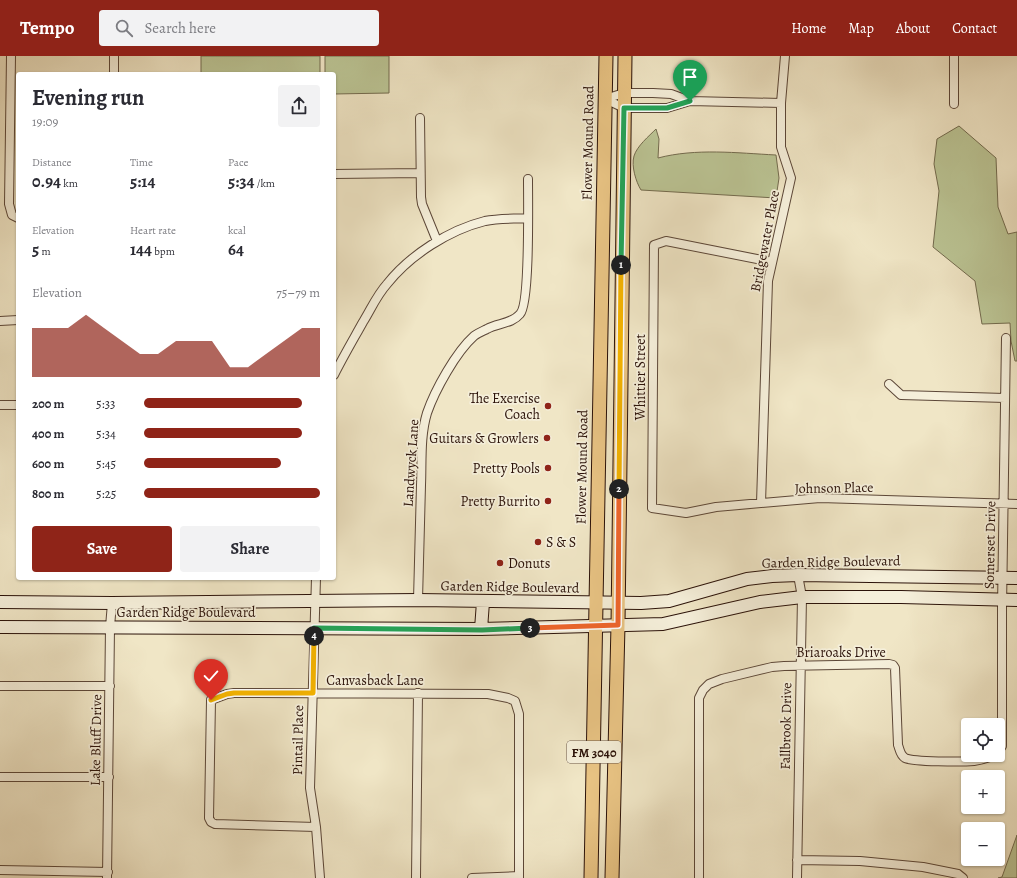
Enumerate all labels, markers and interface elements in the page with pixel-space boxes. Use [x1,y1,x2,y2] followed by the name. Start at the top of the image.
[99,10,379,46] search box
[20,15,75,41] text: Tempo
[113,17,135,39] icon: search
[145,18,216,38] text: Search here
[791,19,826,38] text: Home
[848,19,874,38] text: Map
[896,19,930,38] text: About
[952,19,997,38] text: Contact
[673,60,707,101] pin
[679,66,701,88] icon: arrive
[32,83,144,113] text: Evening run
[278,85,320,127] button: share
[578,85,599,200] street label: Flower Mound Road
[32,113,58,130] text: 19:09
[32,155,71,170] text: Distance
[130,155,153,170] text: Time
[228,155,248,170] text: Pace
[32,170,61,193] text: 0.94
[130,170,155,193] text: 5:14
[228,170,255,193] text: 5:34
[61,176,78,191] text: km
[255,176,275,191] text: /km
[746,189,784,293] street label: Bridgewater Place
[32,223,74,238] text: Elevation
[130,223,176,238] text: Heart rate
[228,223,246,238] text: kcal
[32,238,39,261] text: 5
[130,238,152,261] text: 144
[228,238,244,261] text: 64
[39,244,51,259] text: m
[152,244,175,259] text: bpm
[611,255,631,275] pin: 1
[619,257,623,272] text: 1
[32,284,82,301] text: Elevation
[276,284,320,301] text: 75–79 m
[631,333,650,421] street label: Whittier Street
[469,389,541,424] place label: The Exercise Coach
[32,395,65,412] text: 200 m
[96,395,116,412] text: 5:33
[543,401,553,411] marker: The Exercise Coach
[572,409,593,524] street label: Flower Mound Road
[398,418,424,508] street label: Landwyck Lane
[32,425,64,442] text: 400 m
[96,425,116,442] text: 5:34
[429,429,539,448] place label: Guitars & Growlers
[542,433,552,443] marker: Guitars & Growlers
[32,455,64,472] text: 600 m
[96,455,116,472] text: 5:45
[473,459,540,478] place label: Pretty Pools
[543,463,553,473] marker: Pretty Pools
[794,478,874,498] street label: Johnson Place
[609,479,629,499] pin: 2
[616,481,622,496] text: 2
[32,485,64,502] text: 800 m
[96,485,116,502] text: 5:25
[460,492,540,511] place label: Pretty Burrito
[543,496,553,506] marker: Pretty Burrito
[980,501,1000,589] street label: Somerset Drive
[32,526,172,572] button: Save
[180,526,320,572] button: Share
[546,533,576,552] place label: S & S
[533,537,543,547] marker: S & S
[761,551,901,573] street label: Garden Ridge Boulevard
[508,554,550,573] place label: Donuts
[495,558,505,568] marker: Donuts
[440,576,580,598] street label: Garden Ridge Boulevard
[117,603,256,622] street label: Garden Ridge Boulevard
[520,618,540,638] pin: 3
[528,620,532,635] text: 3
[304,626,324,646] pin: 4
[311,628,317,643] text: 4
[796,643,886,662] street label: Briaroaks Drive
[194,659,228,700] pin
[200,665,222,687] icon: check
[326,671,424,690] street label: Canvasback Lane
[776,682,796,770] street label: Fallbrook Drive
[86,694,106,786] street label: Lake Bluff Drive
[288,705,308,775] street label: Pintail Place
[961,718,1005,866] map controls
[961,718,1005,762] button: locate
[567,741,621,763] road number: FM 3040
[961,770,1005,814] button: +
[961,822,1005,866] button: −

